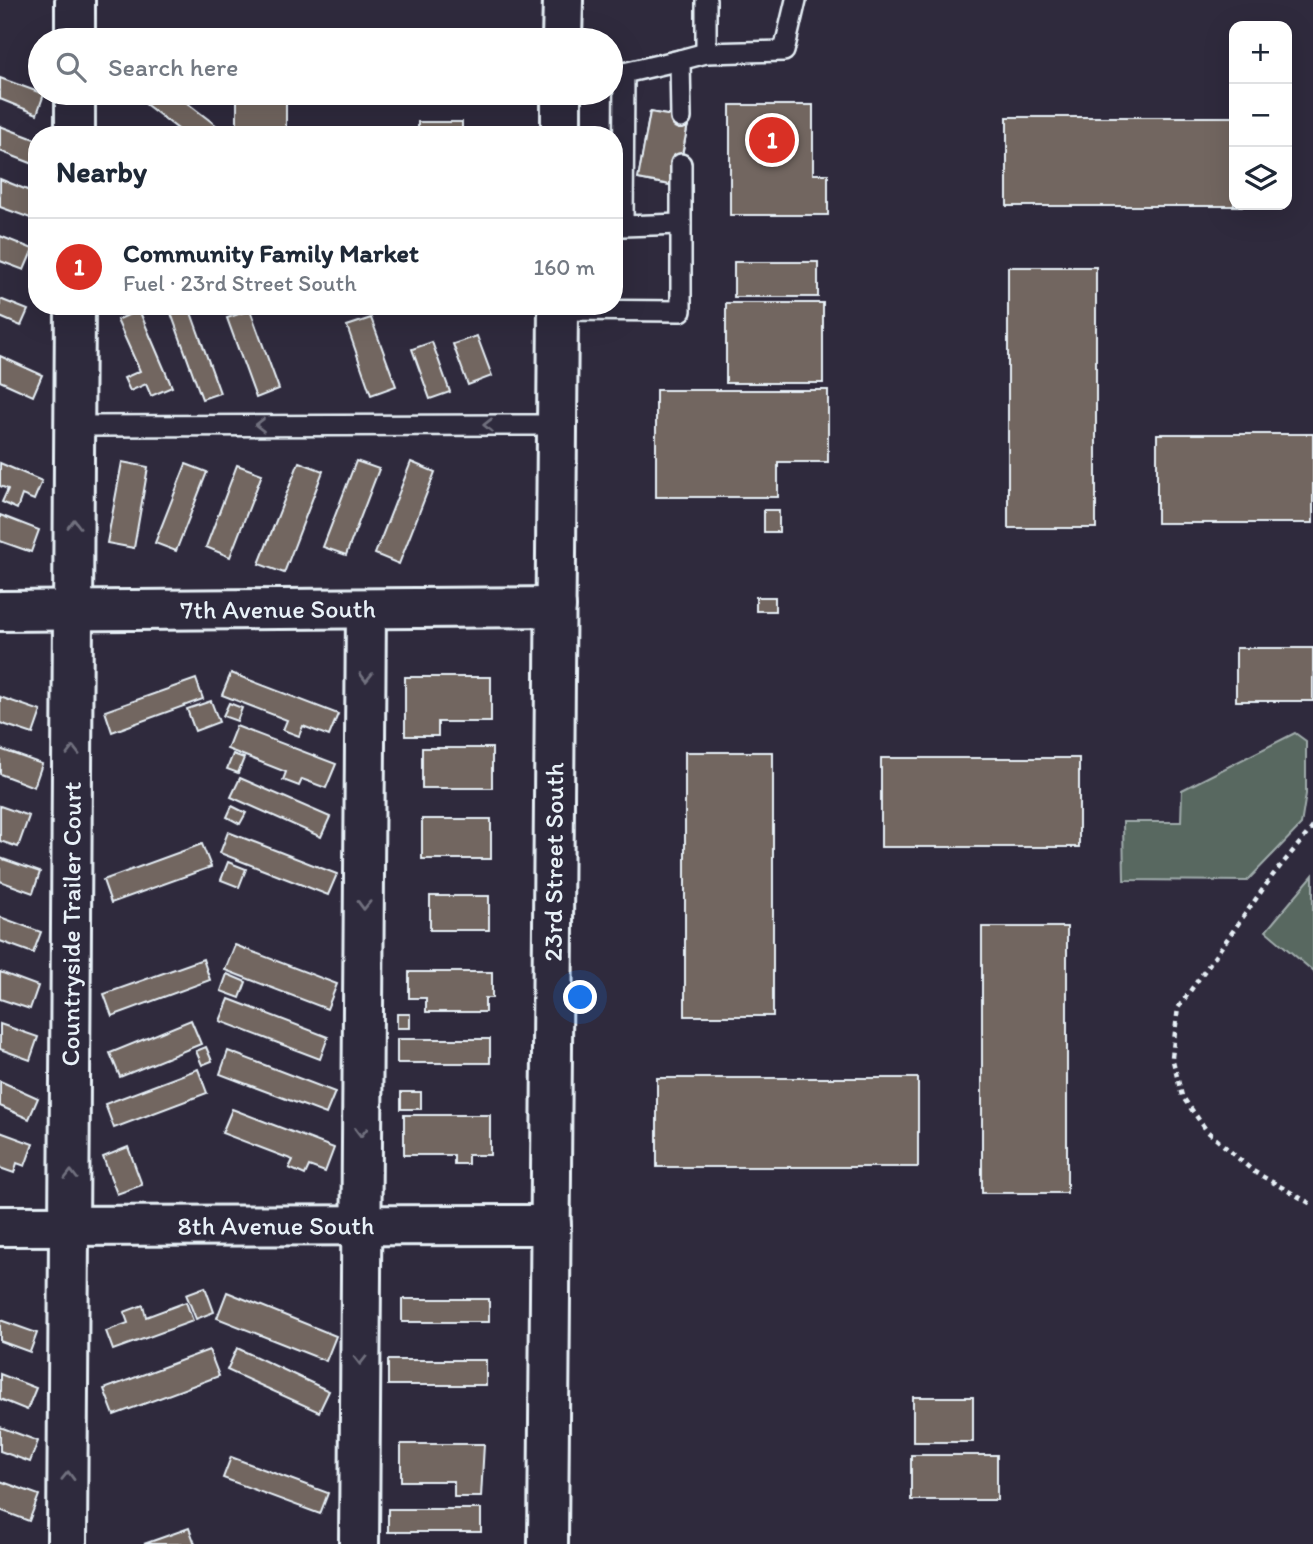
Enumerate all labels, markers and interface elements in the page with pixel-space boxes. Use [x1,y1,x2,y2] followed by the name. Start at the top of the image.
[1229,21,1292,210] map controls
[1229,21,1292,84] button: +
[28,28,623,105] search box
[52,48,90,86] icon: search
[108,51,238,83] text: Search here
[1229,84,1292,147] button: −
[749,114,795,166] pin: 1
[1229,147,1292,210] button: layers
[56,153,147,190] text: Nearby
[123,237,419,269] text: Community Family Market
[74,253,84,281] text: 1
[533,253,595,281] text: 160 m
[123,269,357,297] text: Fuel · 23rd Street South
[255,417,265,433] one-way arrow
[482,417,493,433] one-way arrow
[66,518,82,529] one-way arrow
[180,592,376,626] street label: 7th Avenue South
[358,672,373,683] one-way arrow
[65,746,81,756] one-way arrow
[537,762,570,962] street label: 23rd Street South
[54,781,88,1066] street label: Countryside Trailer Court
[356,899,371,910] one-way arrow
[563,980,597,1014] your location
[354,1127,369,1138] one-way arrow
[63,1169,78,1180] one-way arrow
[178,1209,374,1242] street label: 8th Avenue South
[352,1355,368,1365] one-way arrow
[60,1470,75,1481] one-way arrow

